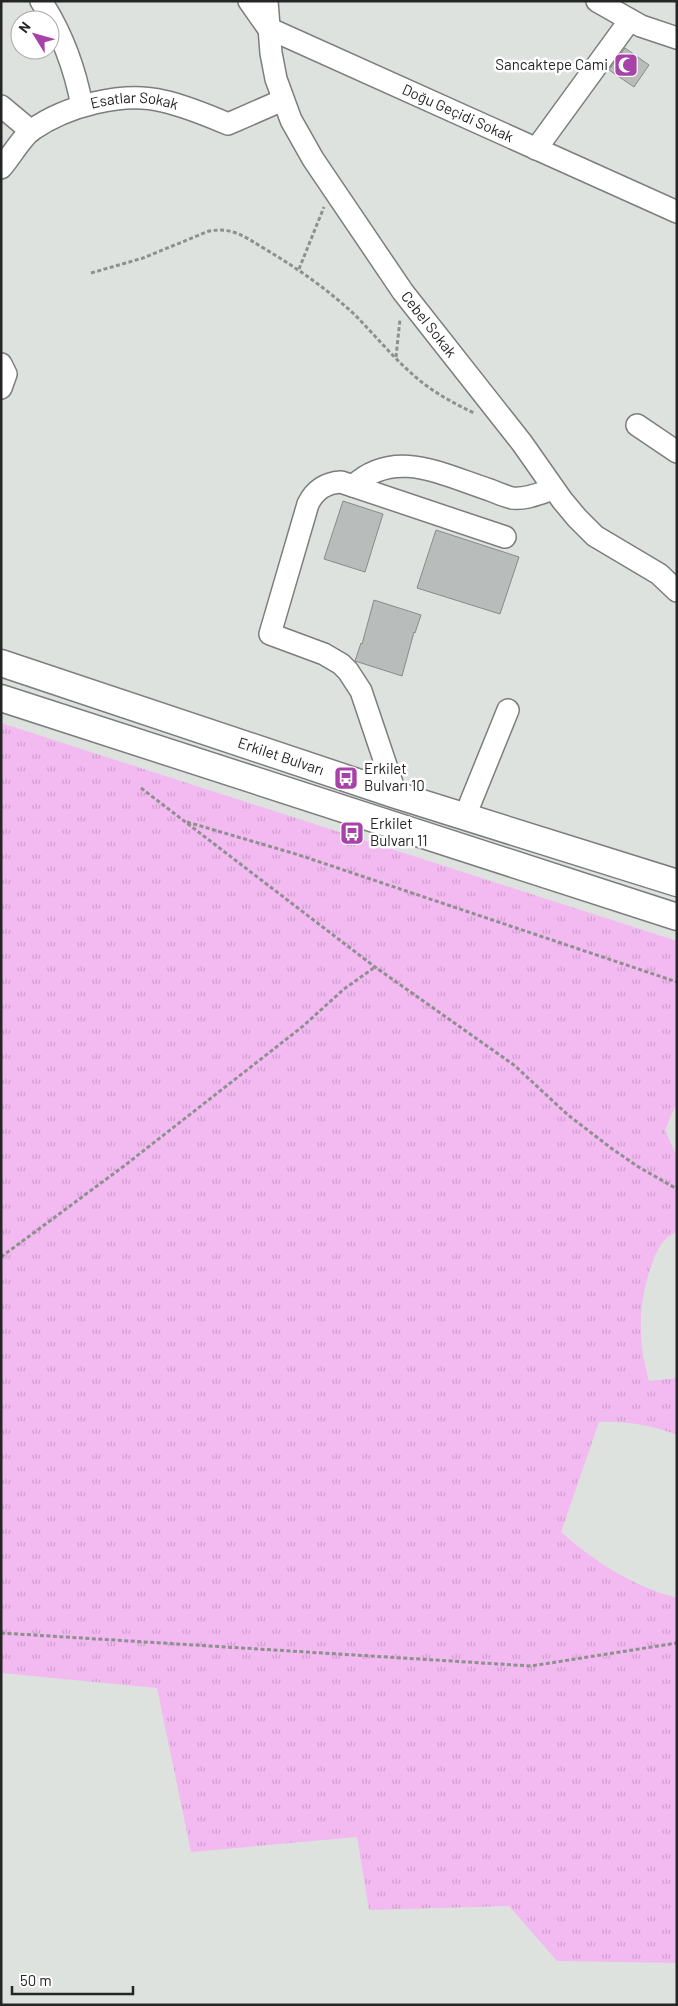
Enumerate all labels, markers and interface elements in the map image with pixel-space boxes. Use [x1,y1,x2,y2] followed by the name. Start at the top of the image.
[10,10,60,60] north arrow
[15,18,34,36] text: N
[613,52,639,78] mosque icon: Sancaktepe Cami
[495,55,608,73] place label: Sancaktepe Cami
[400,80,517,145] street label: Doğu Geçidi Sokak
[88,88,181,113] street label: Esatlar Sokak
[398,287,461,361] street label: Cebel Sokak
[236,733,327,778] street label: Erkilet Bulvarı
[364,759,425,794] place label: Erkilet Bulvarı 10
[333,765,359,791] bus stop icon: Erkilet Bulvarı 10
[370,814,428,849] place label: Erkilet Bulvarı 11
[339,820,365,846] bus stop icon: Erkilet Bulvarı 11
[12,1964,134,1996] scale bar
[20,1971,52,1989] text: 50 m

